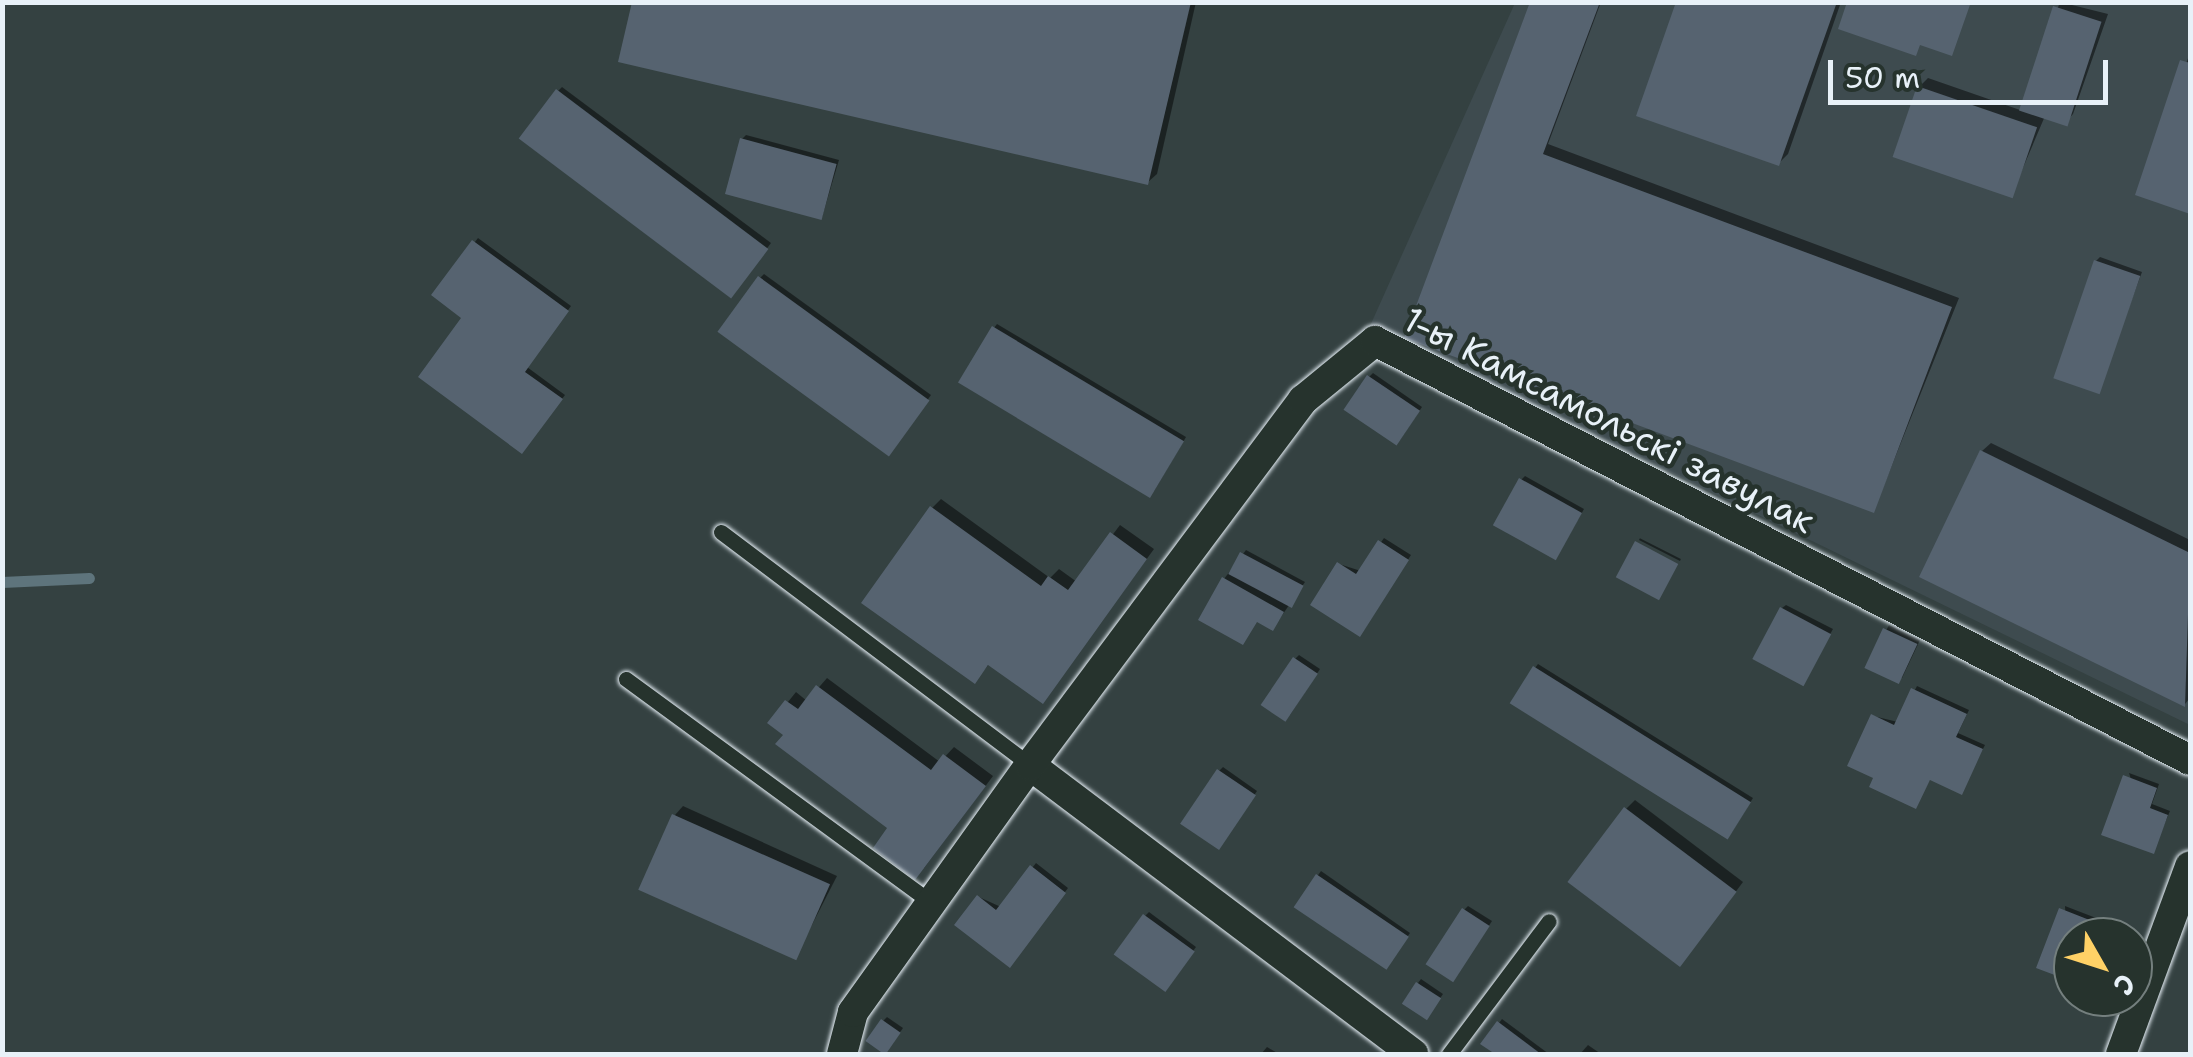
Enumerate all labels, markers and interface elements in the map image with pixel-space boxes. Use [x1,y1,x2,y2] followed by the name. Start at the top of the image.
[1833,40,2113,102] scale bar
[1845,57,1920,98] text: 50 m
[1397,298,1821,542] street label: 1-ы Камсамольскі завулак
[2053,917,2153,1017] north arrow
[2105,966,2145,1003] text: С

